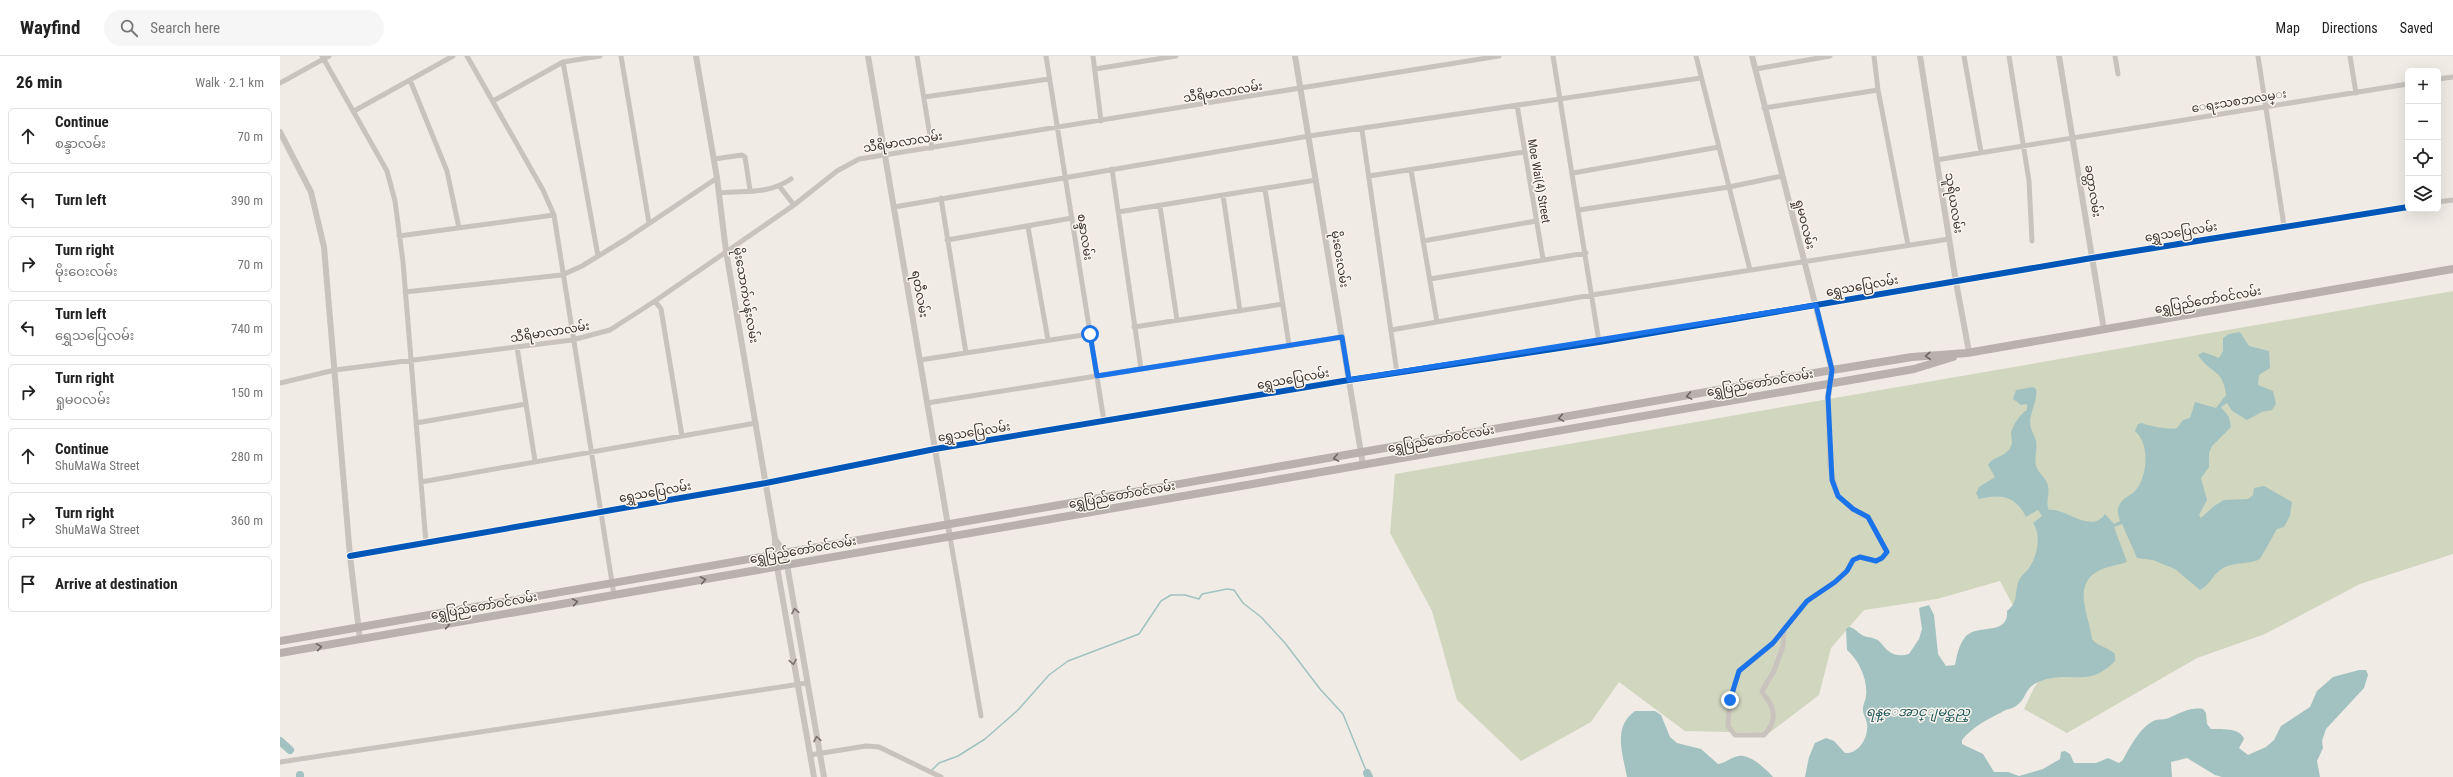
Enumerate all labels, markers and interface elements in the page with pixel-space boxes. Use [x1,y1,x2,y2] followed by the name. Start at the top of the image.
[104,10,384,46] search box
[20,16,80,39] text: Wayfind
[118,17,140,39] icon: search
[150,19,220,37] text: Search here
[2276,20,2300,36] text: Map
[2322,20,2378,36] text: Directions
[2400,20,2433,36] text: Saved
[2405,68,2441,212] map controls
[2405,68,2441,104] button: +
[16,72,62,92] text: 26 min
[195,75,264,90] text: Walk · 2.1 km
[1182,77,1264,108] street label: သီရိမာလာလမ်း
[2190,87,2288,118] street label: ေရႊသစၥာလမ္း
[2405,104,2441,140] button: −
[55,113,109,131] text: Continue
[17,125,39,147] icon: ahead
[862,127,944,158] street label: သီရိမာလာလမ်း
[237,129,263,144] text: 70 m
[55,136,106,151] text: စန္ဒာလမ်း
[1525,138,1553,225] street label: Moe Wai(4) Street
[2405,140,2441,176] button: locate
[2079,163,2106,219] street label: ခတ္တာလမ်း
[1939,171,1968,235] street label: သူရိယလမ်း
[2405,176,2441,212] button: layers
[17,189,39,211] icon: left
[55,191,106,209] text: Turn left
[231,193,263,208] text: 390 m
[1789,197,1820,251] street label: ရှုမဝလမ်း
[1071,212,1098,262] street label: စန္ဒာလမ်း
[2143,217,2219,248] street label: ရွှေသပြေလမ်း
[1326,229,1353,289] street label: မိုးဝေးလမ်း
[55,241,114,259] text: Turn right
[728,246,763,345] street label: မိုးသောက်ပန်းလမ်း
[17,253,39,275] icon: right
[237,257,263,272] text: 70 m
[55,264,118,279] text: မိုးဝေးလမ်း
[906,269,933,319] street label: ရတီလမ်း
[1824,271,1900,302] street label: ရွှေသပြေလမ်း
[2153,282,2263,319] street label: ရွှေပြည်တော်ဝင်လမ်း
[55,305,106,323] text: Turn left
[17,317,39,339] icon: left
[509,317,591,348] street label: သီရိမာလာလမ်း
[231,321,263,336] text: 740 m
[1081,325,1099,343] route start
[55,328,134,343] text: ရွှေသပြေလမ်း
[1925,351,1931,360] one-way arrow
[1255,364,1331,395] street label: ရွှေသပြေလမ်း
[1705,365,1815,402] street label: ရွှေပြည်တော်ဝင်လမ်း
[55,369,114,387] text: Turn right
[17,381,39,403] icon: right
[231,385,263,400] text: 150 m
[1686,391,1692,400] one-way arrow
[55,392,110,407] text: ရှုမဝလမ်း
[1558,413,1564,422] one-way arrow
[936,417,1012,448] street label: ရွှေသပြေလမ်း
[1386,421,1496,458] street label: ရွှေပြည်တော်ဝင်လမ်း
[55,440,109,458] text: Continue
[17,445,39,467] icon: ahead
[231,449,263,464] text: 280 m
[1333,453,1340,462] one-way arrow
[55,458,140,473] text: ShuMaWa Street
[617,477,693,508] street label: ရွှေသပြေလမ်း
[1067,477,1177,514] street label: ရွှေပြည်တော်ဝင်လမ်း
[55,504,114,522] text: Turn right
[17,509,39,531] icon: right
[231,513,263,528] text: 360 m
[55,522,140,537] text: ShuMaWa Street
[748,532,858,569] street label: ရွှေပြည်တော်ဝင်လမ်း
[17,573,39,595] icon: arrive
[55,575,178,593] text: Arrive at destination
[700,576,706,585] one-way arrow
[429,588,539,625] street label: ရွှေပြည်တော်ဝင်လမ်း
[572,598,578,607] one-way arrow
[791,607,799,614] one-way arrow
[444,621,450,629] one-way arrow
[315,643,322,651] one-way arrow
[789,659,797,665] one-way arrow
[1721,691,1739,709] route end
[1866,704,1971,723] water label: ရန္ေအာင္ျမင္ဆည္
[813,735,822,742] one-way arrow

